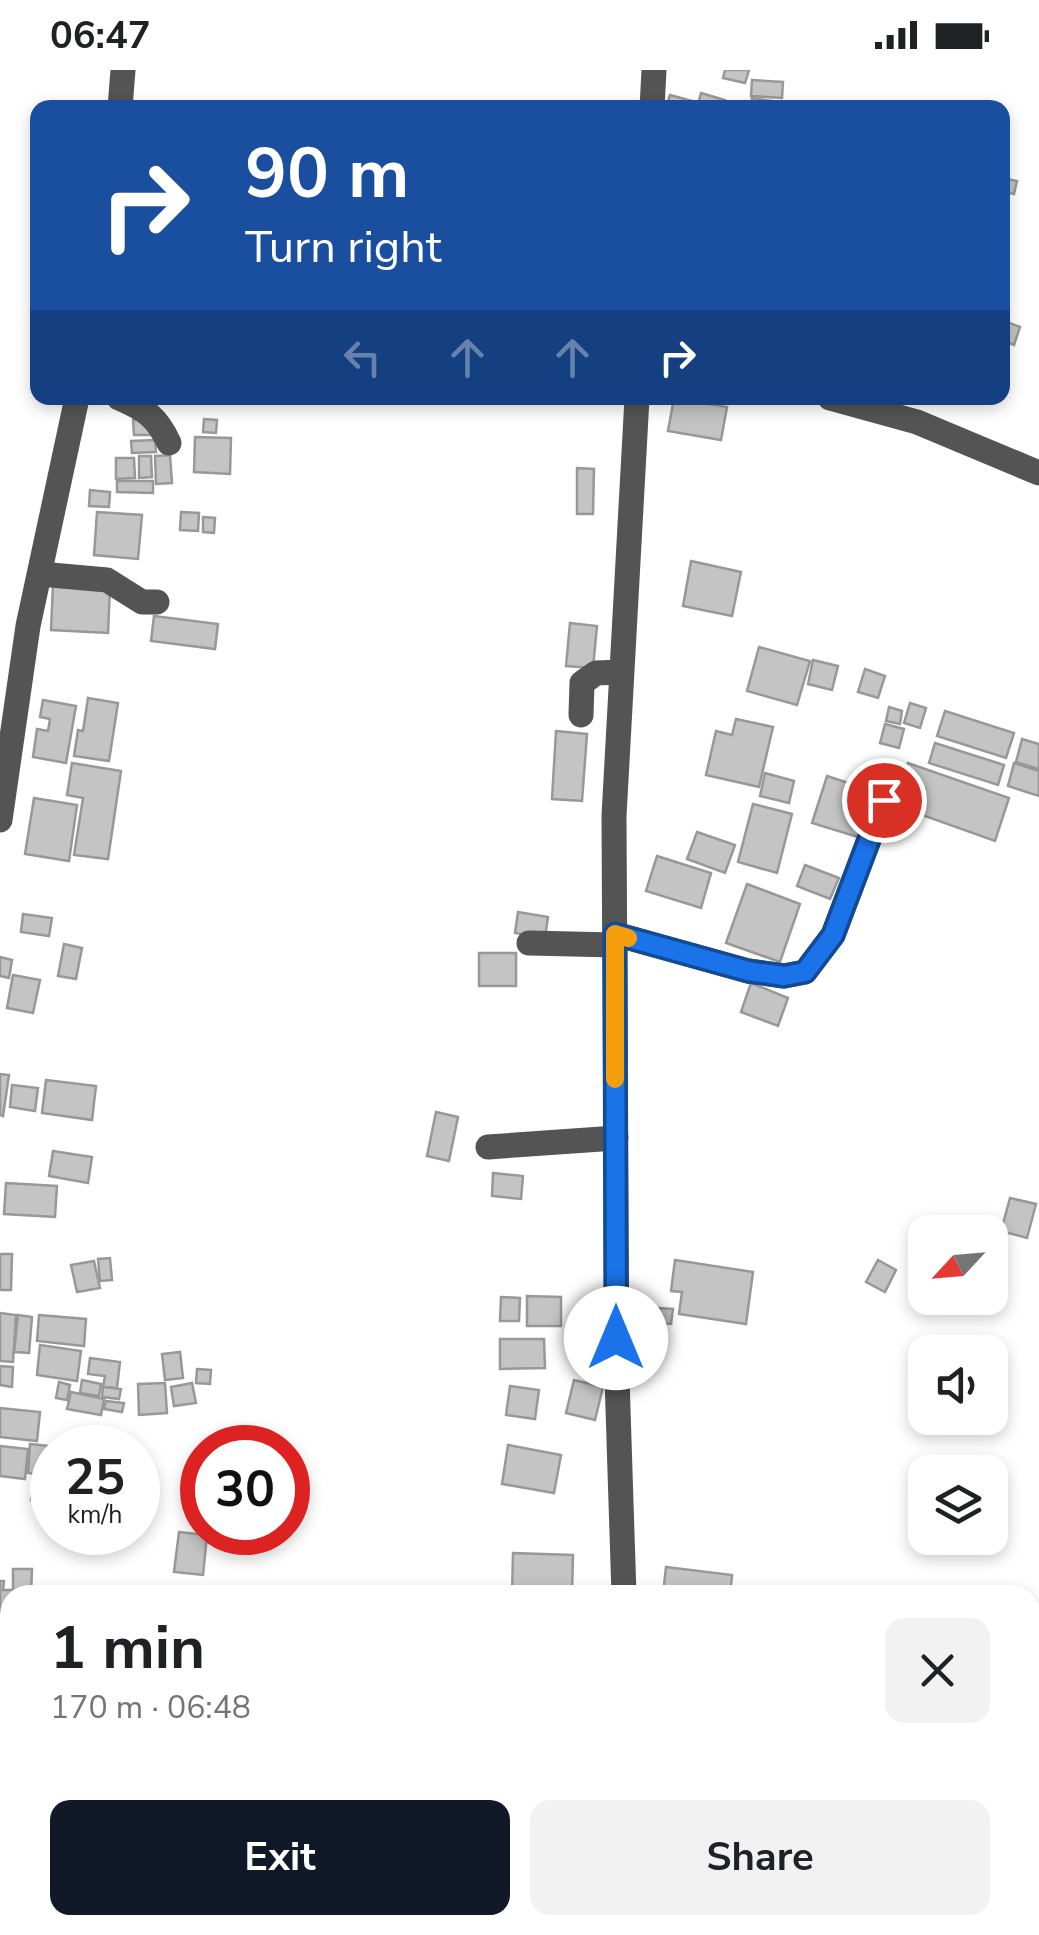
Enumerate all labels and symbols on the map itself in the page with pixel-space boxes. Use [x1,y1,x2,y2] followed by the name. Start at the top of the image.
[842,758,927,843] pin
[908,1215,1008,1315] north arrow
[564,1286,668,1390] position arrow
[180,1425,310,1555] speed limit sign: 30

